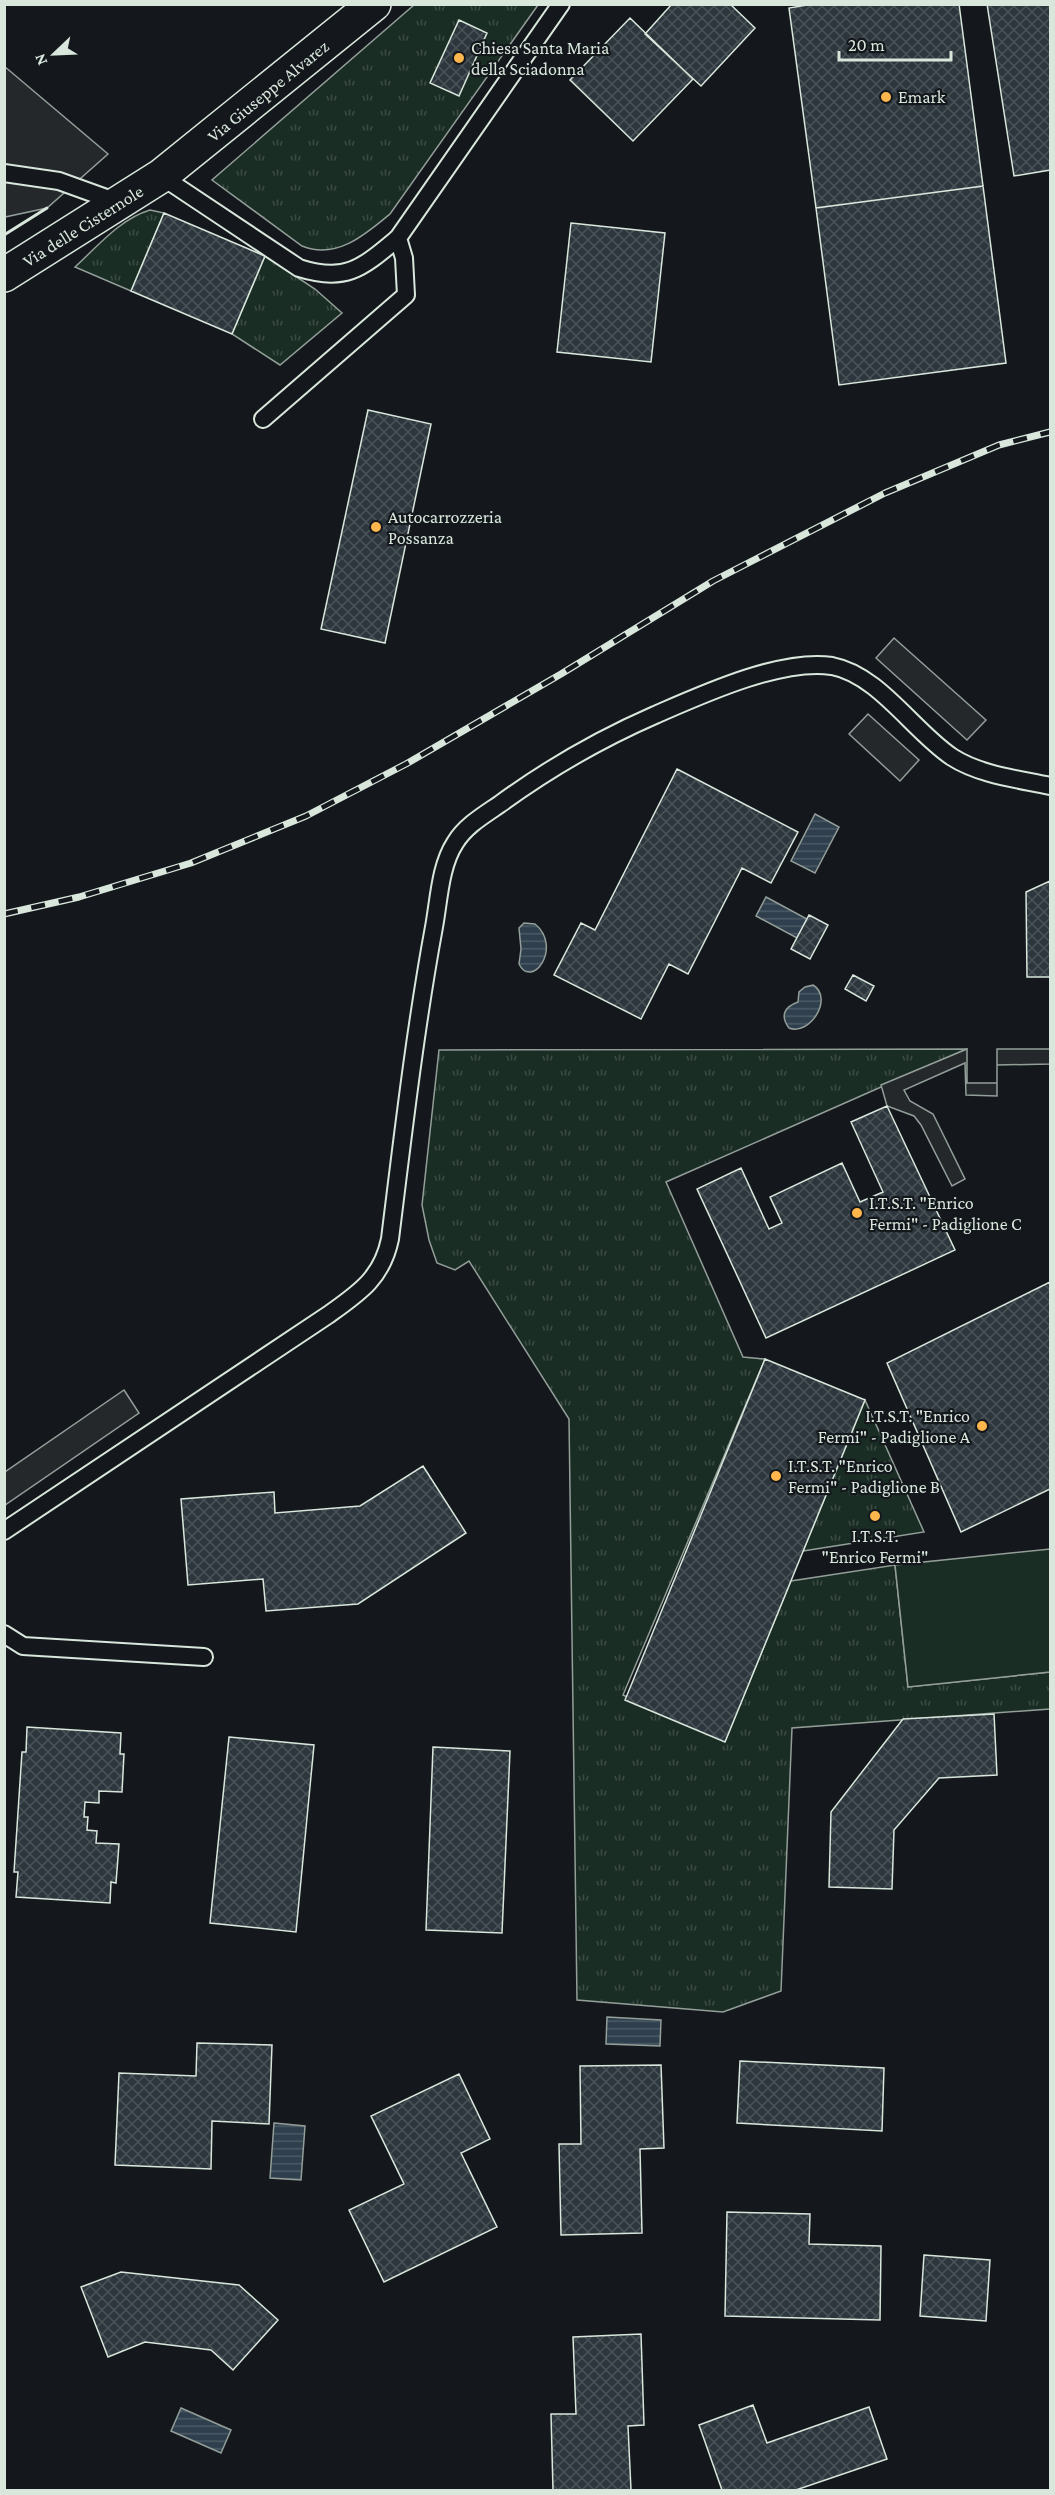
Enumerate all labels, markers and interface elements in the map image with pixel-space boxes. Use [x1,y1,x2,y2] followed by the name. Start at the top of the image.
[24,24,84,84] north arrow
[839,24,952,62] scale bar
[848,35,885,55] text: 20 m
[203,36,333,146] street label: Via Giuseppe Alvarez
[471,38,609,79] place label: Chiesa Santa Maria della Sciadonna
[31,51,51,68] text: N
[452,51,466,65] marker: Chiesa Santa Maria della Sciadonna
[898,87,946,107] place label: Emark
[879,90,893,104] marker: Emark
[19,181,147,271] street label: Via delle Cisternole
[388,507,502,548] place label: Autocarrozzeria Possanza
[369,520,383,534] marker: Autocarrozzeria Possanza
[869,1193,1022,1234] place label: I.T.S.T. "Enrico Fermi" - Padiglione C
[850,1206,864,1220] marker: I.T.S.T. "Enrico Fermi" - Padiglione C
[818,1406,971,1447] place label: I.T.S.T. "Enrico Fermi" - Padiglione A
[975,1419,989,1433] marker: I.T.S.T. "Enrico Fermi" - Padiglione A
[788,1456,940,1497] place label: I.T.S.T. "Enrico Fermi" - Padiglione B
[769,1469,783,1483] marker: I.T.S.T. "Enrico Fermi" - Padiglione B
[868,1509,882,1523] marker: I.T.S.T. "Enrico Fermi"
[822,1526,928,1567] place label: I.T.S.T. "Enrico Fermi"

